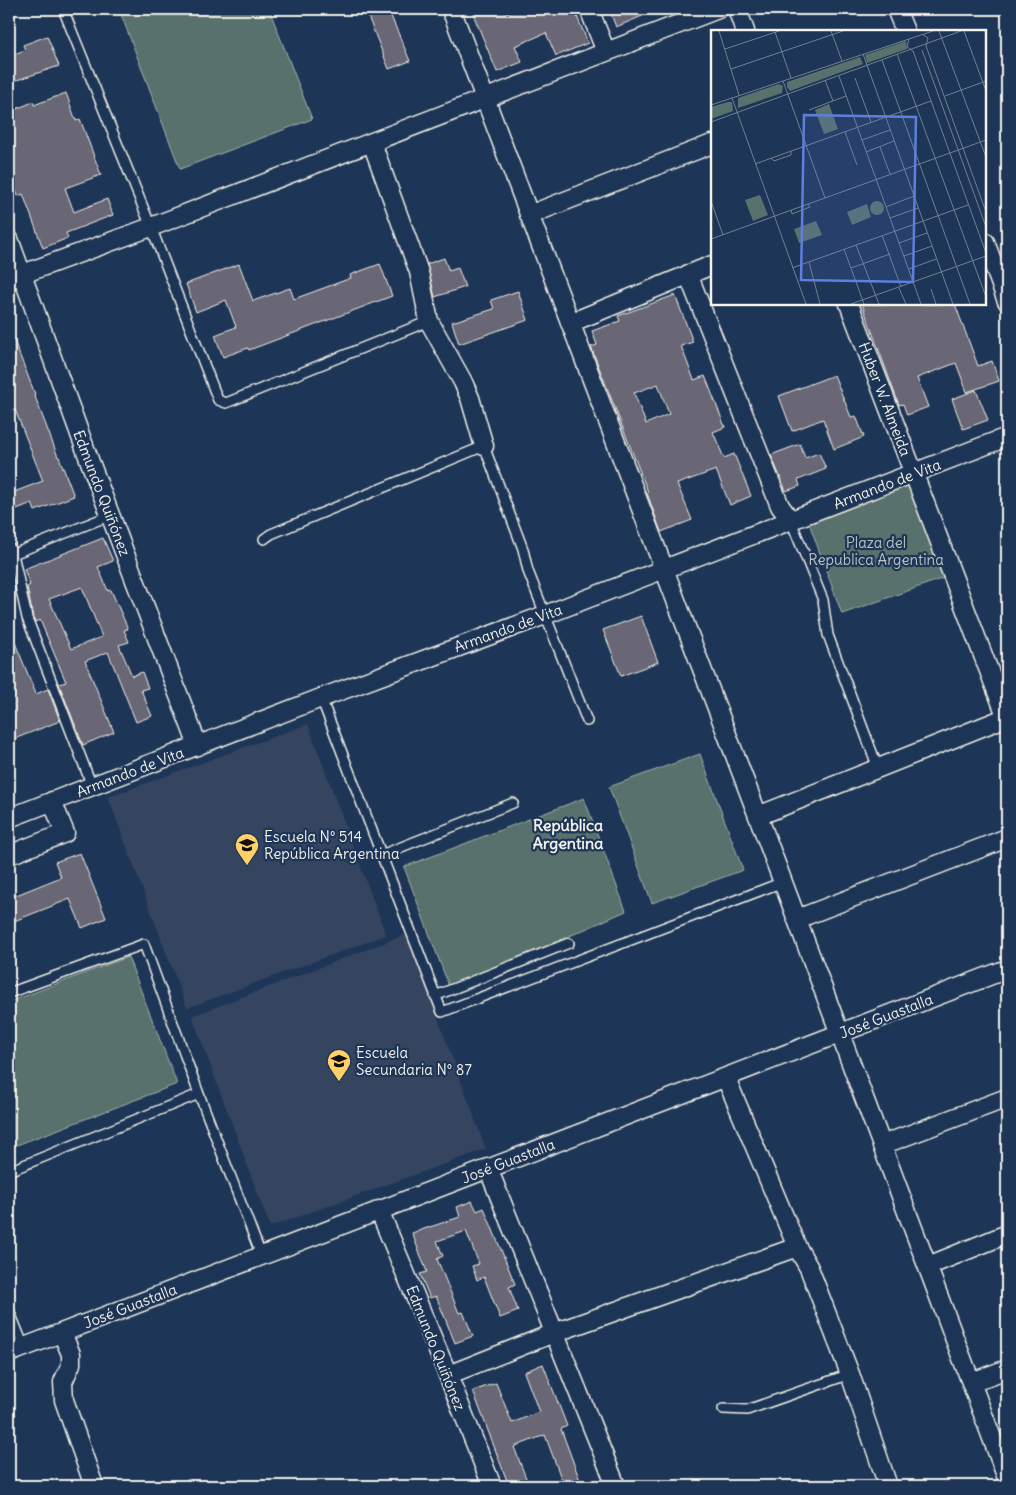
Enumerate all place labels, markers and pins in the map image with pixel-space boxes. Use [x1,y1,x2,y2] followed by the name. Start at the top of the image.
[264,827,400,863] place label: Escuela Nº 514 República Argentina
[234,832,260,866] school or university icon: Escuela Nº 514 República Argentina
[356,1043,472,1079] place label: Escuela Secundaria Nº 87
[326,1048,352,1082] school or university icon: Escuela Secundaria Nº 87

